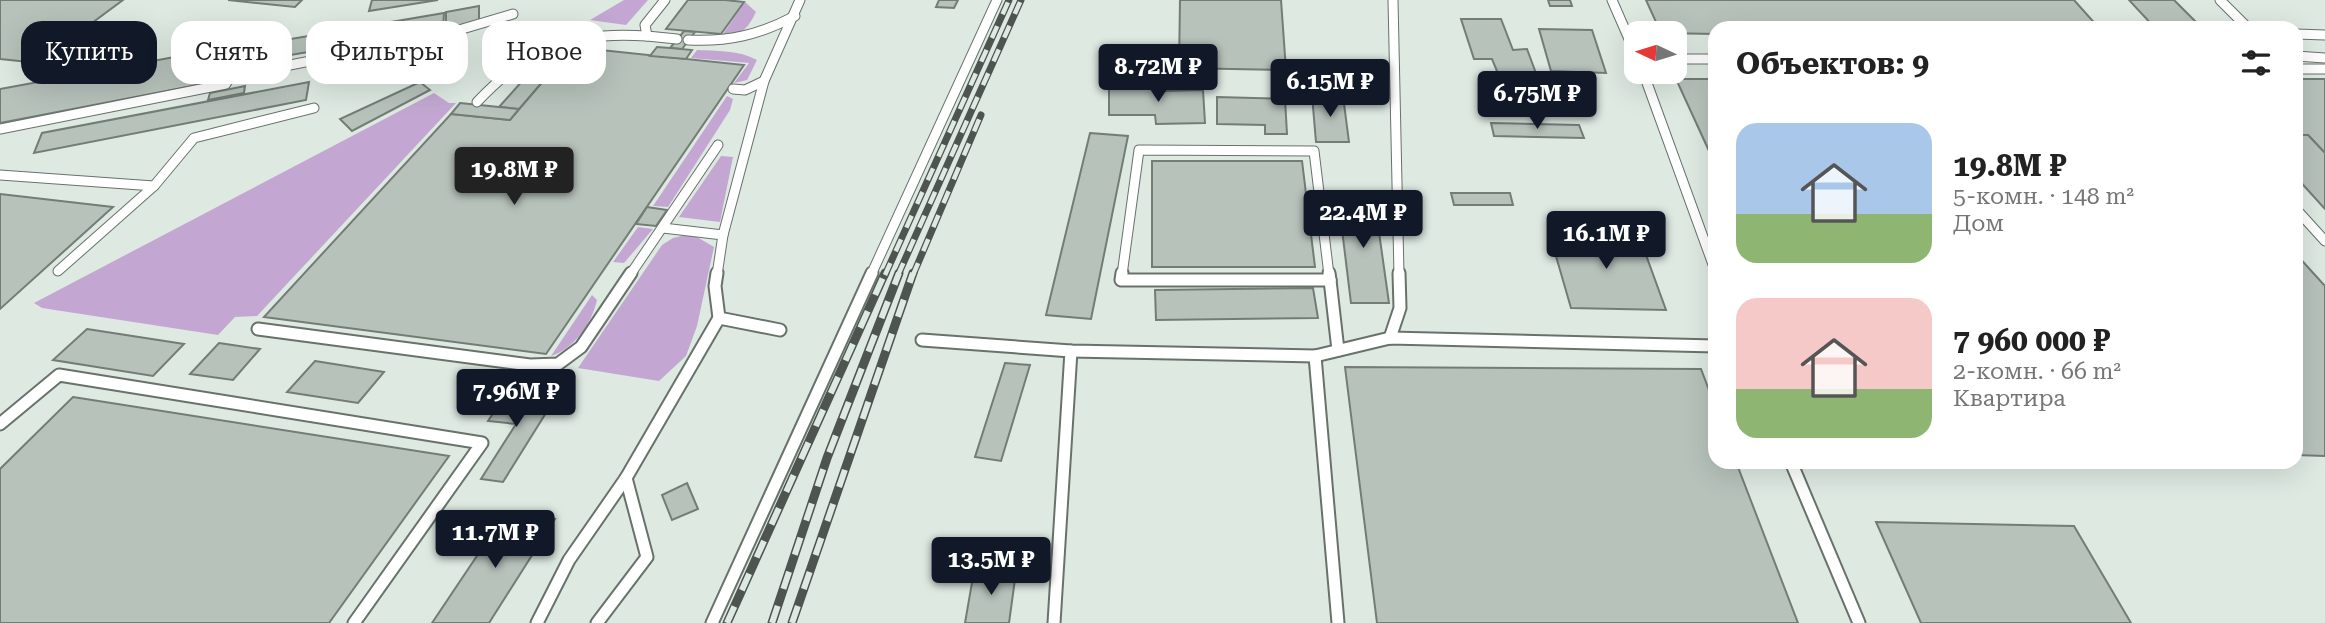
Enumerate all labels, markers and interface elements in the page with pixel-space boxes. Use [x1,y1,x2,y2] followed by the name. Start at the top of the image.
[21,21,157,84] chip: Купить
[171,21,292,84] chip: Снять
[306,21,468,84] chip: Фильтры
[482,21,606,84] chip: Новое
[1624,21,1687,84] north arrow
[1624,21,1687,84] map controls
[1093,44,1223,104] pin: 8.72M ₽
[2237,44,2275,82] icon: filters
[1736,46,1929,81] text: Объектов: 9
[1115,53,1201,80] text: 8.72M ₽
[1265,60,1395,119] pin: 6.15M ₽
[1287,68,1373,95] text: 6.15M ₽
[1472,72,1602,131] pin: 6.75M ₽
[1494,80,1580,107] text: 6.75M ₽
[449,148,579,207] pin: 19.8M ₽
[1953,148,2066,183] text: 19.8M ₽
[1792,151,1876,235] icon: home
[471,156,557,183] text: 19.8M ₽
[1953,183,2134,210] text: 5-комн. · 148 m²
[1298,190,1428,250] pin: 22.4M ₽
[1320,199,1406,226] text: 22.4M ₽
[1953,210,2004,237] text: Дом
[1541,212,1671,271] pin: 16.1M ₽
[1563,220,1649,247] text: 16.1M ₽
[1953,323,2110,358] text: 7 960 000 ₽
[1792,326,1876,410] icon: home
[1953,358,2121,385] text: 2-комн. · 66 m²
[451,370,581,429] pin: 7.96M ₽
[473,378,559,405] text: 7.96M ₽
[1953,385,2066,412] text: Квартира
[430,510,560,570] pin: 11.7M ₽
[452,519,538,546] text: 11.7M ₽
[926,538,1056,597] pin: 13.5M ₽
[948,546,1034,573] text: 13.5M ₽

